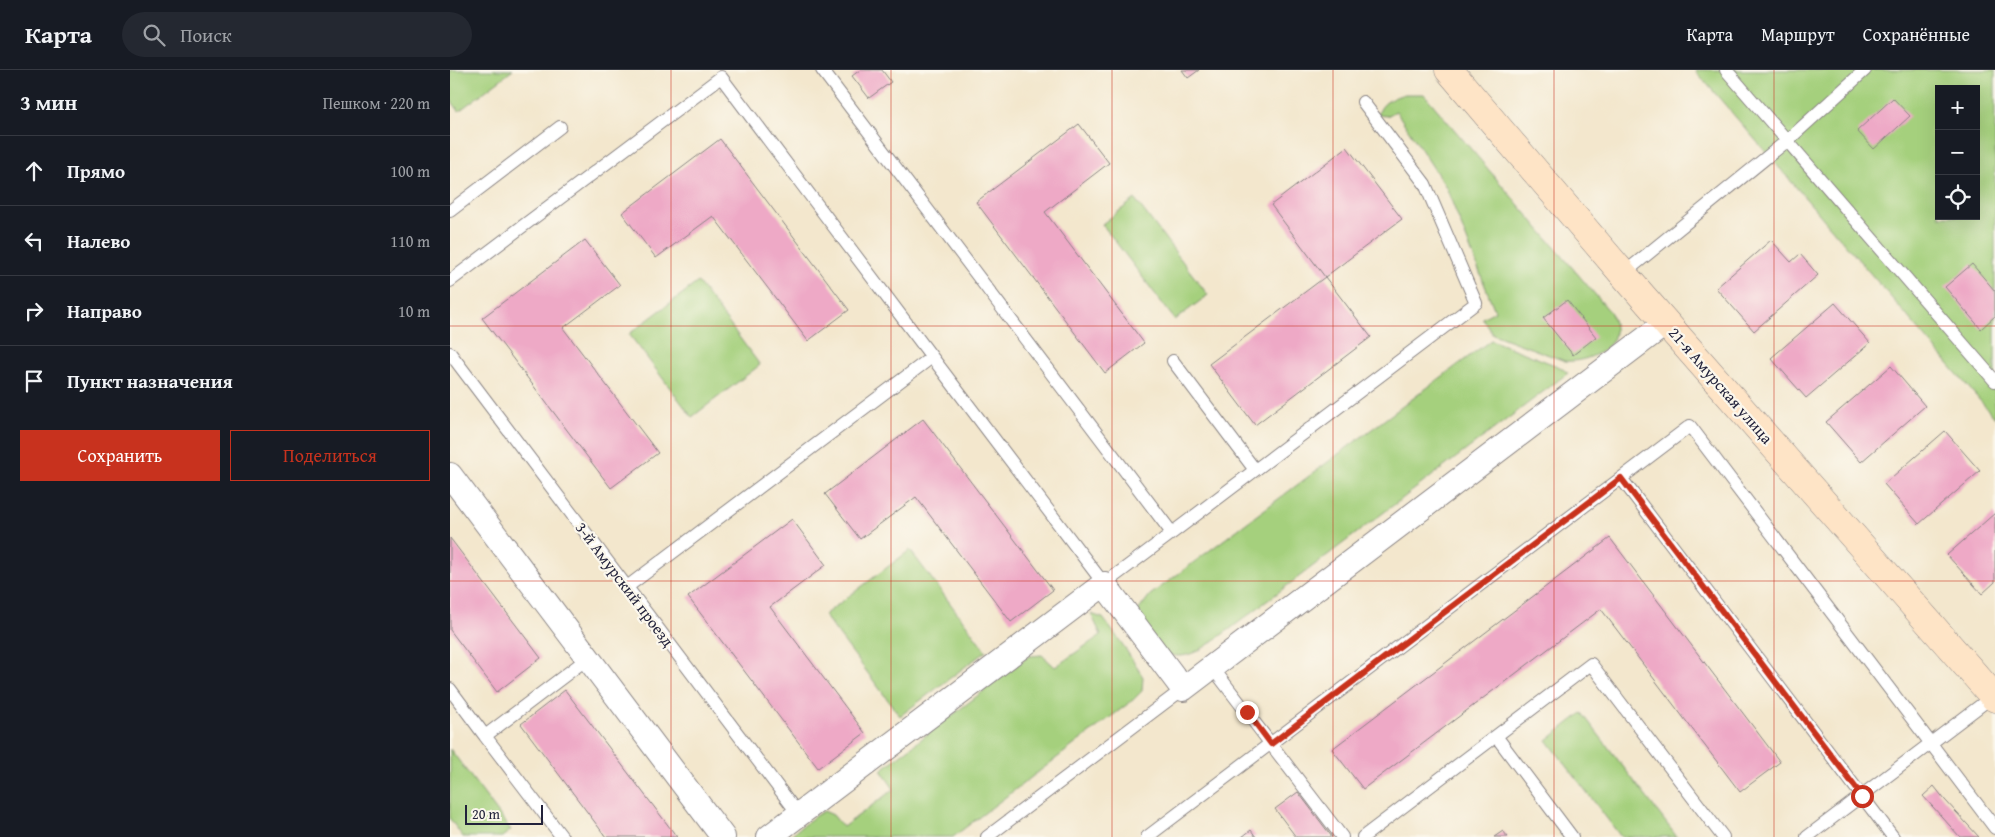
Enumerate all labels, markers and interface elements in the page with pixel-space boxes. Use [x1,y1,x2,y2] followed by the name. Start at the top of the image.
[122,12,472,57] search box
[25,17,92,52] text: Карта
[140,21,168,49] icon: search
[180,21,232,49] text: Поиск
[1687,21,1733,48] text: Карта
[1761,21,1835,48] text: Маршрут
[1863,21,1970,48] text: Сохранённые
[1935,85,1980,220] map controls
[1935,85,1980,130] button: +
[20,87,77,118] text: 3 мин
[323,91,430,115] text: Пешком · 220 m
[1935,130,1980,175] button: −
[20,157,48,185] icon: ahead
[67,157,125,185] text: Прямо
[390,159,430,183] text: 100 m
[1935,175,1980,220] button: locate
[20,227,48,255] icon: left
[67,227,130,255] text: Налево
[390,229,430,253] text: 110 m
[20,297,48,325] icon: right
[67,297,142,325] text: Направо
[398,299,430,323] text: 10 m
[1663,321,1779,449] street label: 21-я Амурская улица
[20,367,48,395] icon: arrive
[67,367,233,395] text: Пункт назначения
[20,430,220,481] button: Сохранить
[230,430,430,481] button: Поделиться
[570,516,680,652] street label: 3-й Амурский проезд
[1236,701,1259,724] route end
[1851,785,1874,808] route start
[465,802,542,825] scale bar
[472,804,500,824] text: 20 m

